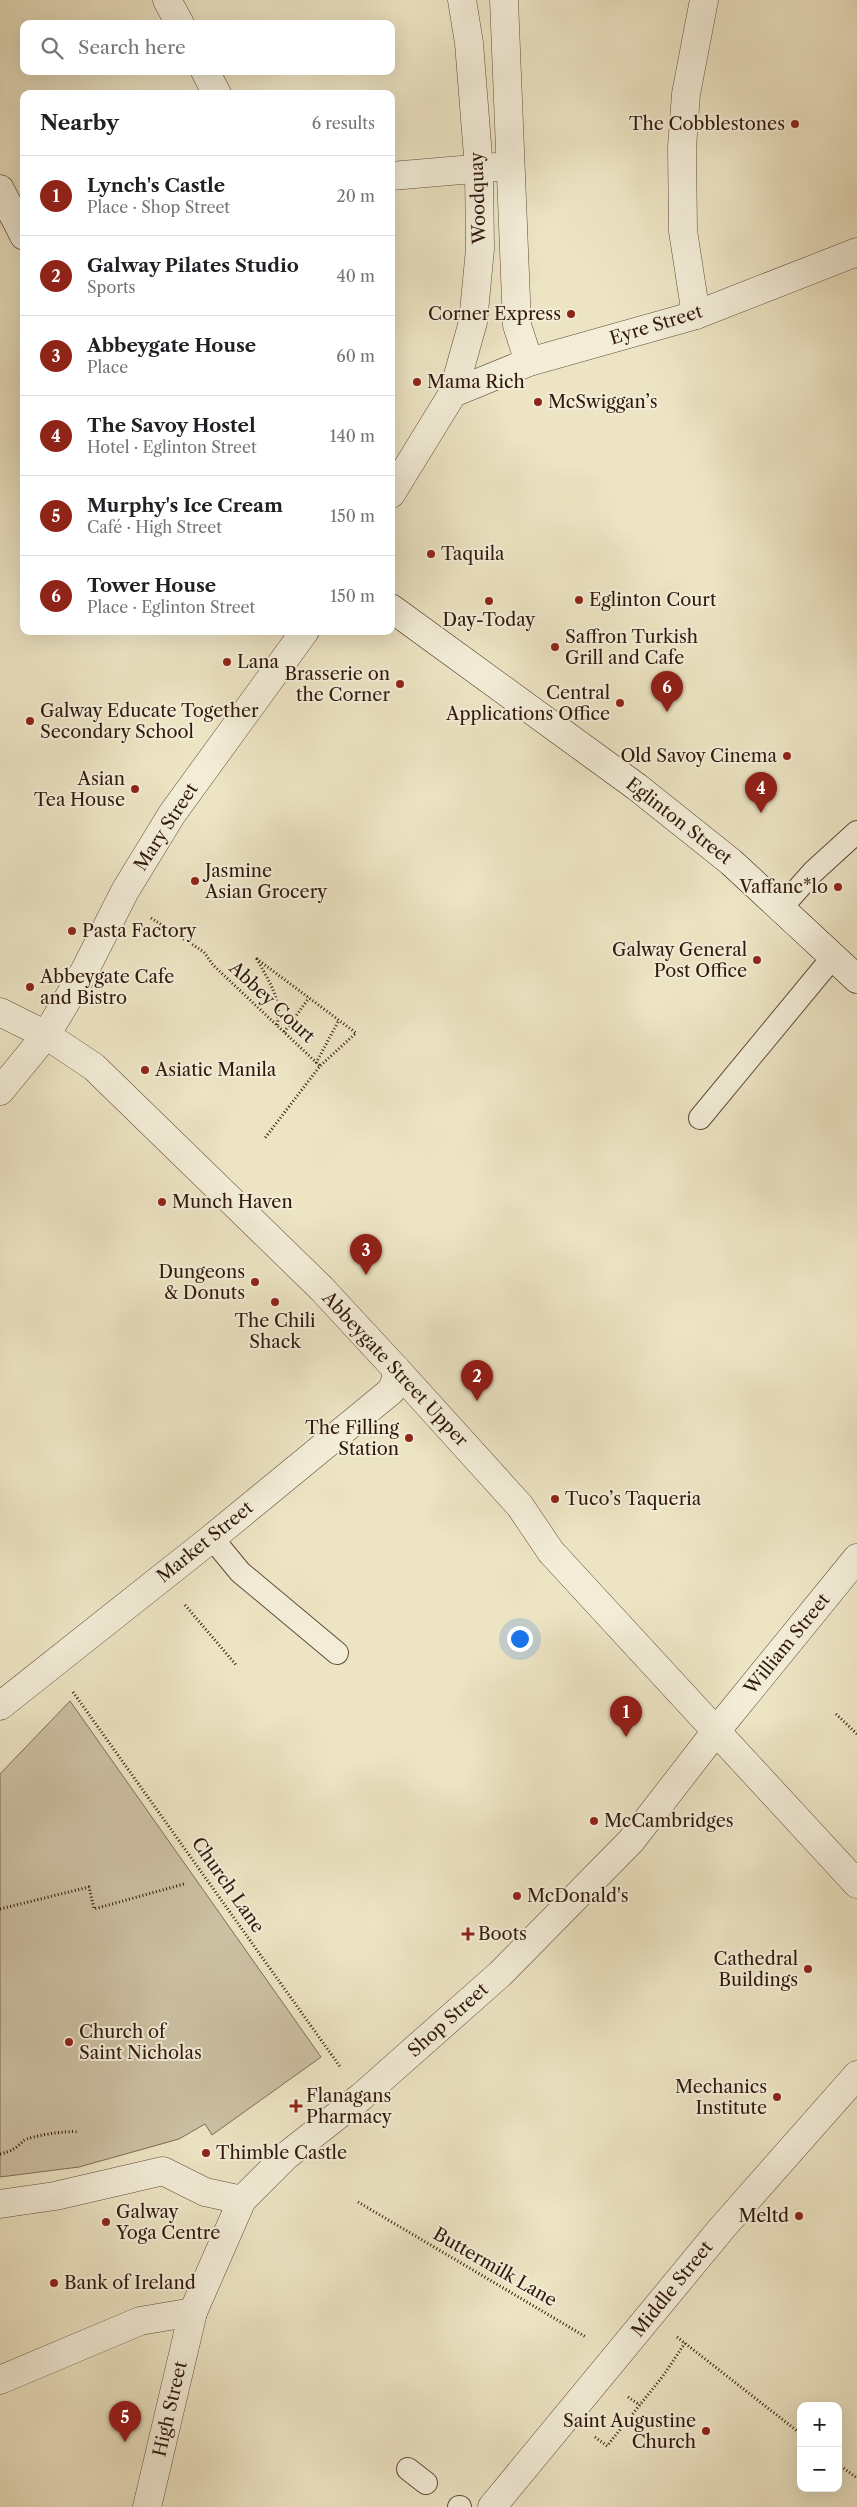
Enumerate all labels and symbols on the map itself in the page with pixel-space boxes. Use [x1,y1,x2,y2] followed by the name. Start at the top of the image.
[629,113,785,135] place label: The Cobblestones
[789,118,801,130] marker: The Cobblestones
[465,151,491,245] street label: Woodquay
[607,300,706,349] street label: Eyre Street
[428,303,561,325] place label: Corner Express
[565,308,577,320] marker: Corner Express
[427,371,525,393] place label: Mama Rich
[411,376,423,388] marker: Mama Rich
[548,391,657,413] place label: McSwiggan’s
[532,396,544,408] marker: McSwiggan’s
[441,543,505,565] place label: Taquila
[425,548,437,560] marker: Taquila
[589,589,717,611] place label: Eglinton Court
[573,594,585,606] marker: Eglinton Court
[483,595,495,607] marker: Day-Today
[443,609,536,631] place label: Day-Today
[565,626,698,669] place label: Saffron Turkish Grill and Cafe
[549,641,561,653] marker: Saffron Turkish Grill and Cafe
[237,651,280,673] place label: Lana
[221,656,233,668] marker: Lana
[285,663,390,706] place label: Brasserie on the Corner
[651,671,683,712] pin: 6
[394,678,406,690] marker: Brasserie on the Corner
[445,682,610,725] place label: Central Applications Office
[614,697,626,709] marker: Central Applications Office
[40,700,259,743] place label: Galway Educate Together Secondary School
[24,715,36,727] marker: Galway Educate Together Secondary School
[620,745,777,767] place label: Old Savoy Cinema
[781,750,793,762] marker: Old Savoy Cinema
[34,768,125,811] place label: Asian Tea House
[745,772,777,813] pin: 4
[622,773,737,870] street label: Eglinton Street
[129,778,203,875] street label: Mary Street
[129,783,141,795] marker: Asian Tea House
[202,860,328,903] place label: Jasmine Asian Grocery
[189,875,201,887] marker: Jasmine Asian Grocery
[739,876,828,898] place label: Vaffanc*lo
[832,881,844,893] marker: Vaffanc*lo
[82,920,197,942] place label: Pasta Factory
[66,925,78,937] marker: Pasta Factory
[612,939,747,982] place label: Galway General Post Office
[751,954,763,966] marker: Galway General Post Office
[224,956,320,1048] street label: Abbey Court
[39,966,174,1009] place label: Abbeygate Cafe and Bistro
[24,981,36,993] marker: Abbeygate Cafe and Bistro
[154,1059,277,1081] place label: Asiatic Manila
[139,1064,151,1076] marker: Asiatic Manila
[172,1191,293,1213] place label: Munch Haven
[156,1196,168,1208] marker: Munch Haven
[350,1234,382,1275] pin: 3
[158,1261,245,1304] place label: Dungeons & Donuts
[249,1276,261,1288] marker: Dungeons & Donuts
[317,1286,473,1451] street label: Abbeygate Street Upper
[269,1296,281,1308] marker: The Chili Shack
[234,1310,316,1353] place label: The Chili Shack
[461,1360,493,1401] pin: 2
[305,1417,400,1460] place label: The Filling Station
[403,1432,415,1444] marker: The Filling Station
[565,1488,702,1510] place label: Tuco’s Taqueria
[549,1493,561,1505] marker: Tuco’s Taqueria
[153,1496,258,1587] street label: Market Street
[739,1589,835,1700] street label: William Street
[507,1626,533,1652] your location
[610,1696,642,1737] pin: 1
[604,1810,734,1832] place label: McCambridges
[588,1815,600,1827] marker: McCambridges
[187,1833,269,1937] street label: Church Lane
[527,1885,629,1907] place label: McDonald's
[511,1890,523,1902] marker: McDonald's
[478,1923,527,1945] place label: Boots
[462,1928,474,1940] marker: Boots
[714,1948,798,1991] place label: Cathedral Buildings
[802,1963,814,1975] marker: Cathedral Buildings
[403,1978,493,2062] street label: Shop Street
[79,2021,202,2064] place label: Church of Saint Nicholas
[63,2036,75,2048] marker: Church of Saint Nicholas
[675,2076,767,2119] place label: Mechanics Institute
[306,2085,393,2128] place label: Flanagans Pharmacy
[771,2091,783,2103] marker: Mechanics Institute
[290,2100,302,2112] marker: Flanagans Pharmacy
[216,2142,347,2164] place label: Thimble Castle
[200,2147,212,2159] marker: Thimble Castle
[115,2201,220,2244] place label: Galway Yoga Centre
[738,2205,789,2227] place label: Meltd
[793,2210,805,2222] marker: Meltd
[100,2216,112,2228] marker: Galway Yoga Centre
[429,2223,561,2311] street label: Buttermilk Lane
[627,2236,718,2341] street label: Middle Street
[64,2272,196,2294] place label: Bank of Ireland
[48,2277,60,2289] marker: Bank of Ireland
[148,2358,192,2459] street label: High Street
[109,2401,141,2442] pin: 5
[563,2410,696,2453] place label: Saint Augustine Church
[700,2425,712,2437] marker: Saint Augustine Church

